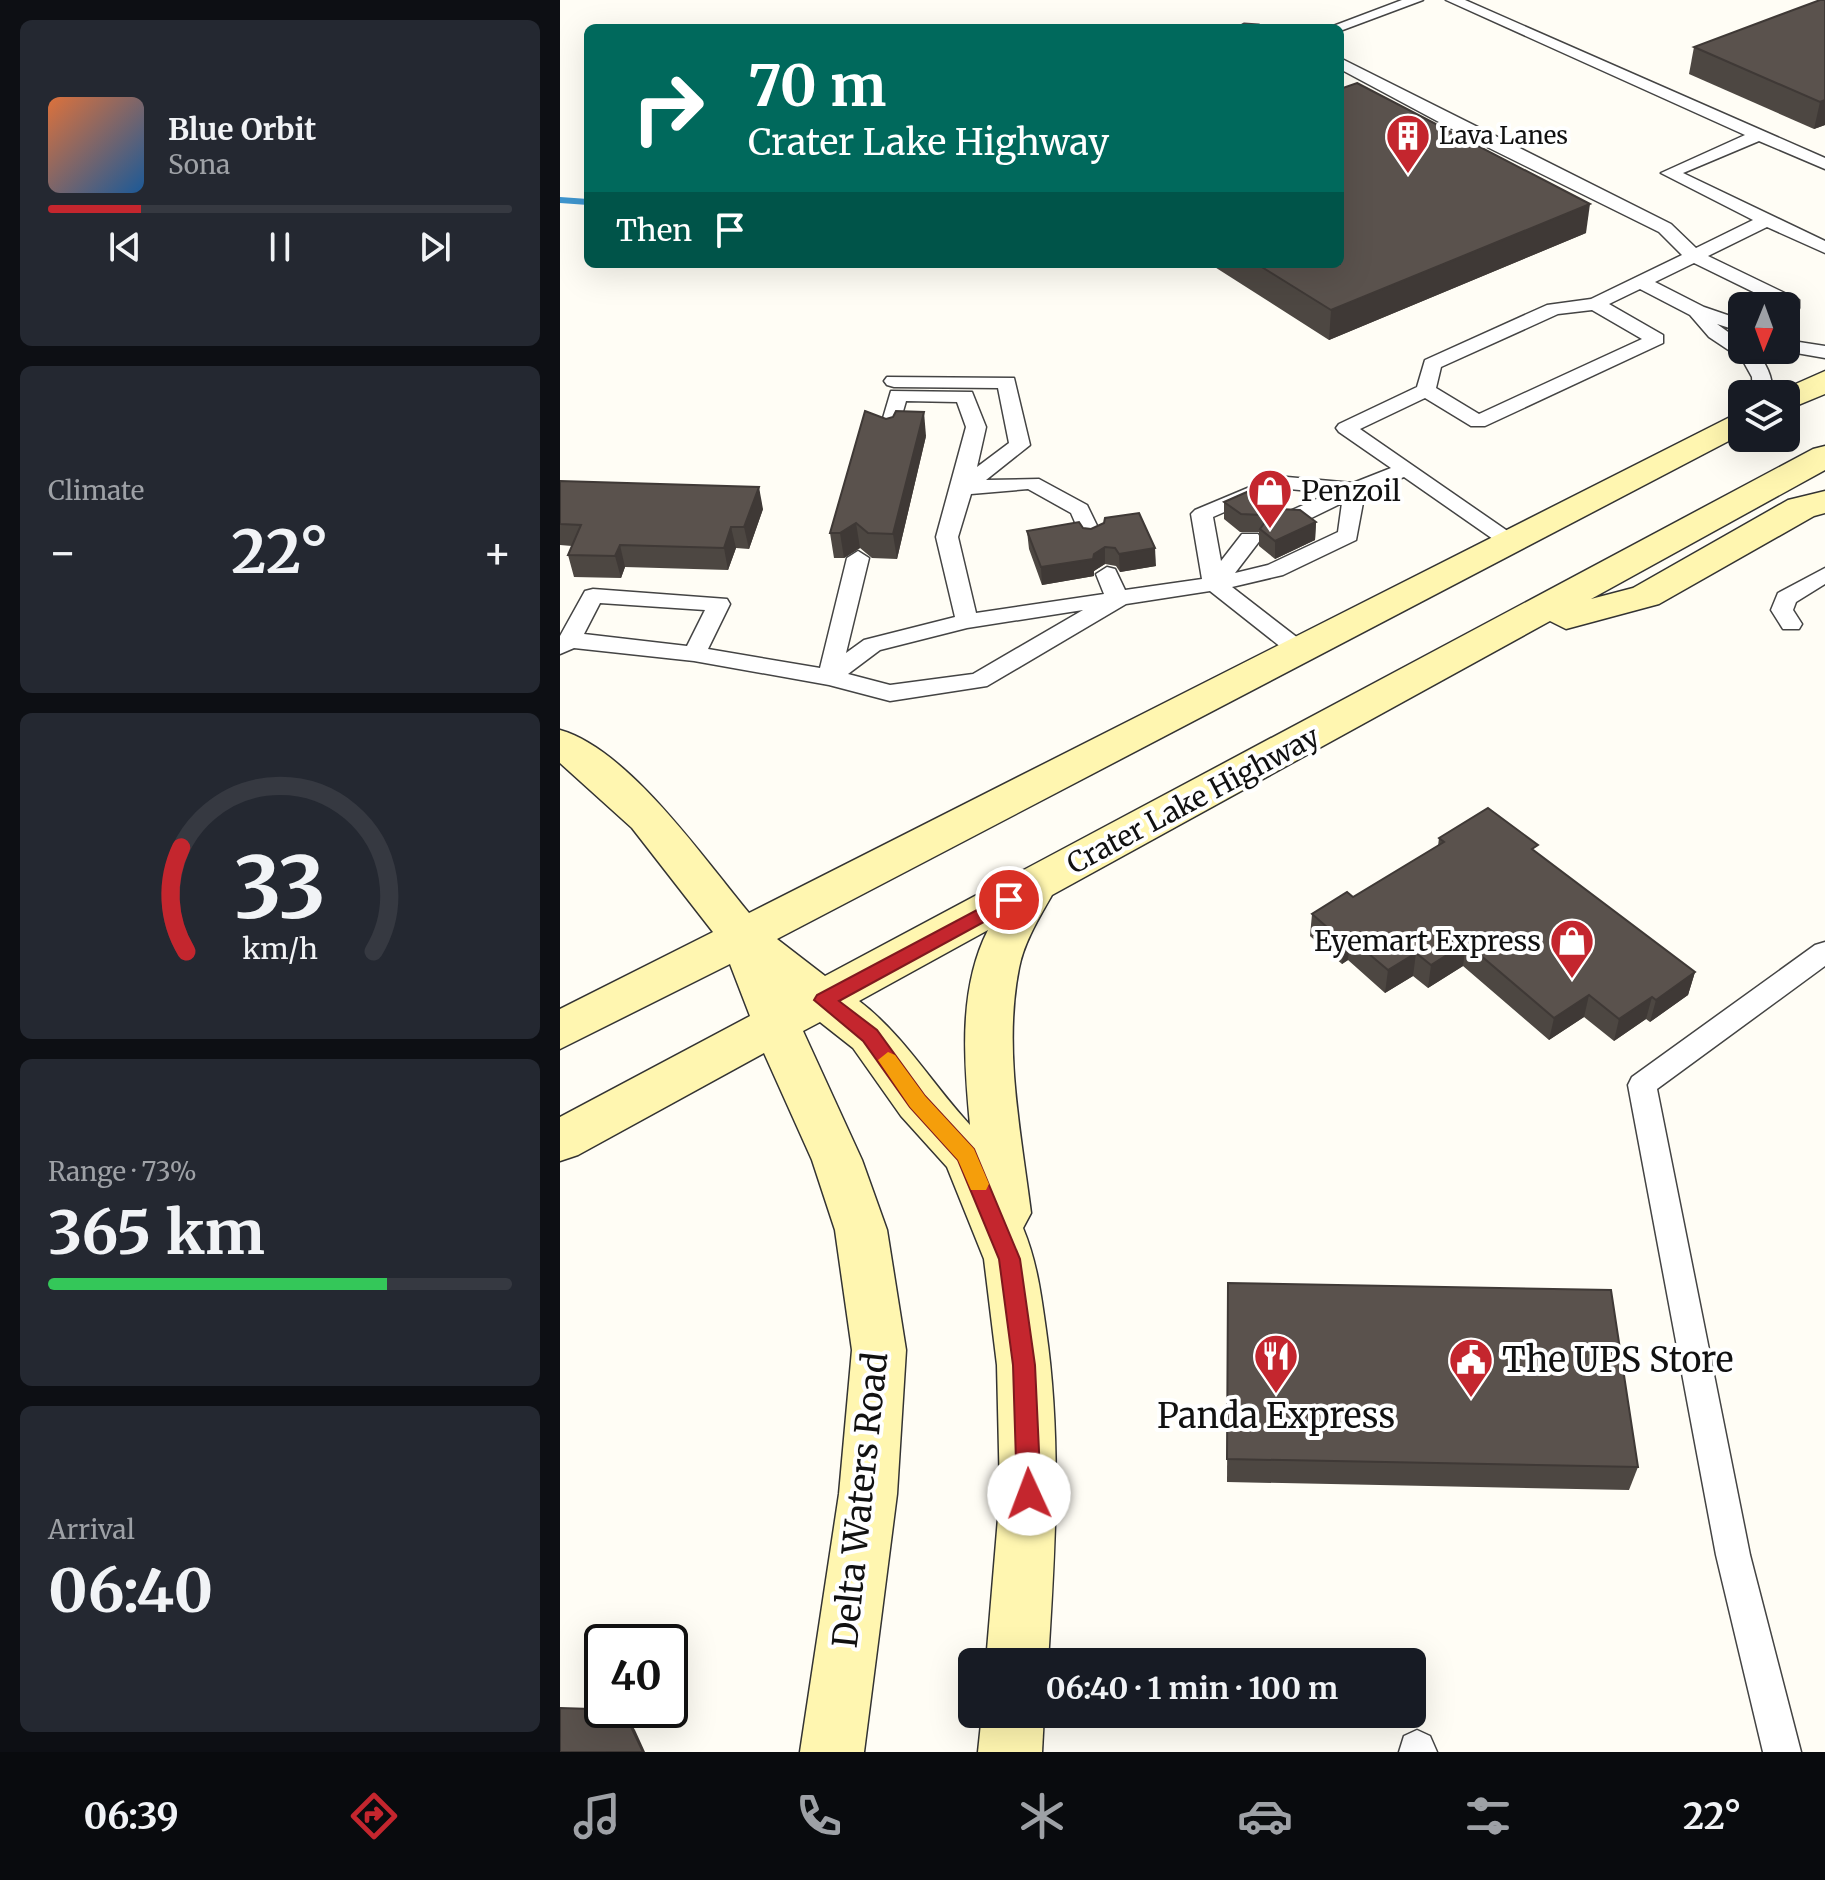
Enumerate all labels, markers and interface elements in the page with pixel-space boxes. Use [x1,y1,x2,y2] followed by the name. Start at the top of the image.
[748,51,886,121] text: 70 m
[616,56,720,160] icon: right
[168,110,316,148] text: Blue Orbit
[1384,112,1432,175] building icon: Lava Lanes
[748,120,1109,165] text: Crater Lake Highway
[1439,120,1568,151] place label: Lava Lanes
[168,148,230,181] text: Sona
[708,208,752,252] icon: arrive
[616,211,692,249] text: Then
[103,225,147,269] icon: previous
[258,225,302,269] icon: pause
[413,225,457,269] icon: next
[1728,292,1800,364] north arrow
[1728,292,1800,452] map controls
[1728,380,1800,452] button: layers
[1246,467,1294,530] shop icon: Penzoil
[1301,473,1401,509] place label: Penzoil
[48,474,144,507] text: Climate
[231,514,329,589] text: 22°
[48,525,77,580] text: −
[483,525,512,580] text: +
[1061,718,1326,882] street label: Crater Lake Highway
[234,836,326,941] text: 33
[975,866,1043,934] pin
[987,878,1031,922] icon: arrive
[1548,917,1596,980] shop icon: Eyemart Express
[1314,923,1541,959] place label: Eyemart Express
[242,931,318,967] text: km/h
[48,1155,197,1188] text: Range · 73%
[48,1195,265,1270] text: 365 km
[1252,1332,1300,1395] restaurant icon: Panda Express
[1447,1336,1495,1399] public building icon: The UPS Store
[1502,1339,1733,1381] place label: The UPS Store
[824,1350,896,1650] street label: Delta Waters Road
[1157,1395,1395,1437] place label: Panda Express
[987,1452,1071,1536] position arrow
[48,1513,135,1546] text: Arrival
[48,1553,213,1628] text: 06:40
[584,1624,688,1728] speed limit sign: 40
[1046,1669,1338,1707] text: 06:40 · 1 min · 100 m
[346,1788,402,1844] icon: directions
[569,1788,625,1844] icon: music
[791,1788,847,1844] icon: phone
[1014,1788,1070,1844] icon: climate
[1237,1788,1293,1844] icon: car
[1460,1788,1516,1844] icon: filters
[83,1794,179,1839] text: 06:39
[1683,1794,1741,1839] text: 22°

